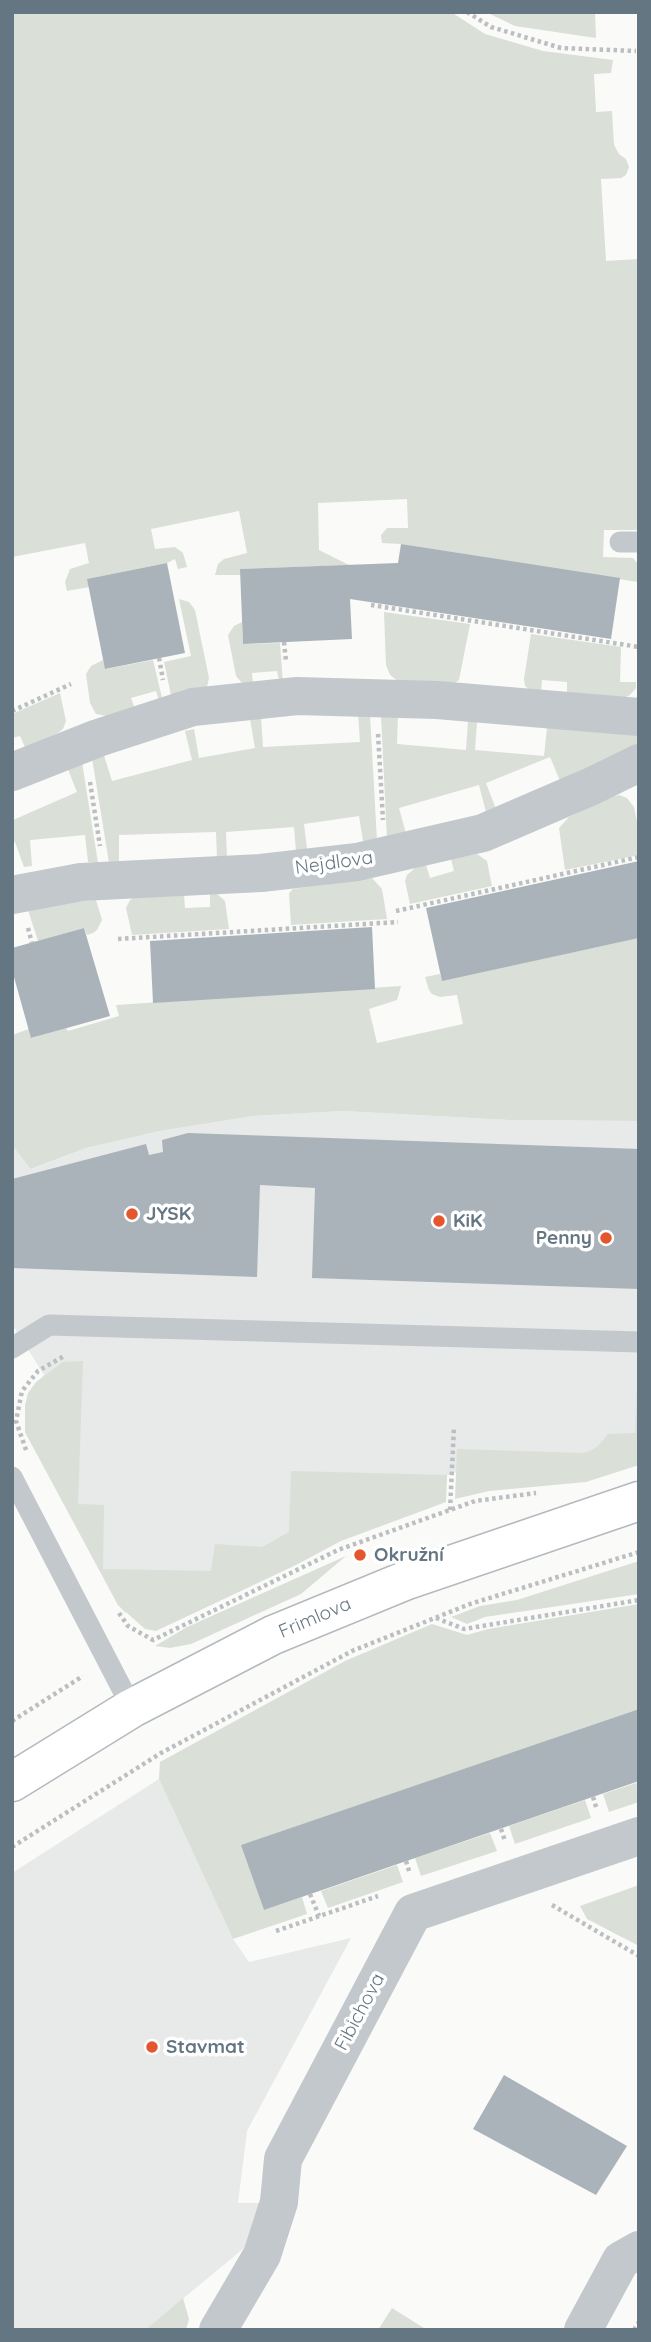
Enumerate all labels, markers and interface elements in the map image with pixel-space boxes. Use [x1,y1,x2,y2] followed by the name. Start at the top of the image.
[294,846,374,880] street label: Nejdlova
[146,1203,191,1225] place label: JYSK
[124,1206,140,1222] marker: JYSK
[453,1210,482,1232] place label: KiK
[431,1213,447,1229] marker: KiK
[536,1227,592,1249] place label: Penny
[598,1230,614,1246] marker: Penny
[374,1544,444,1566] place label: Okružní
[352,1547,368,1563] marker: Okružní
[275,1593,355,1643] street label: Frimlova
[330,1970,390,2054] street label: Fibichova
[166,2036,245,2058] place label: Stavmat
[144,2039,160,2055] marker: Stavmat

